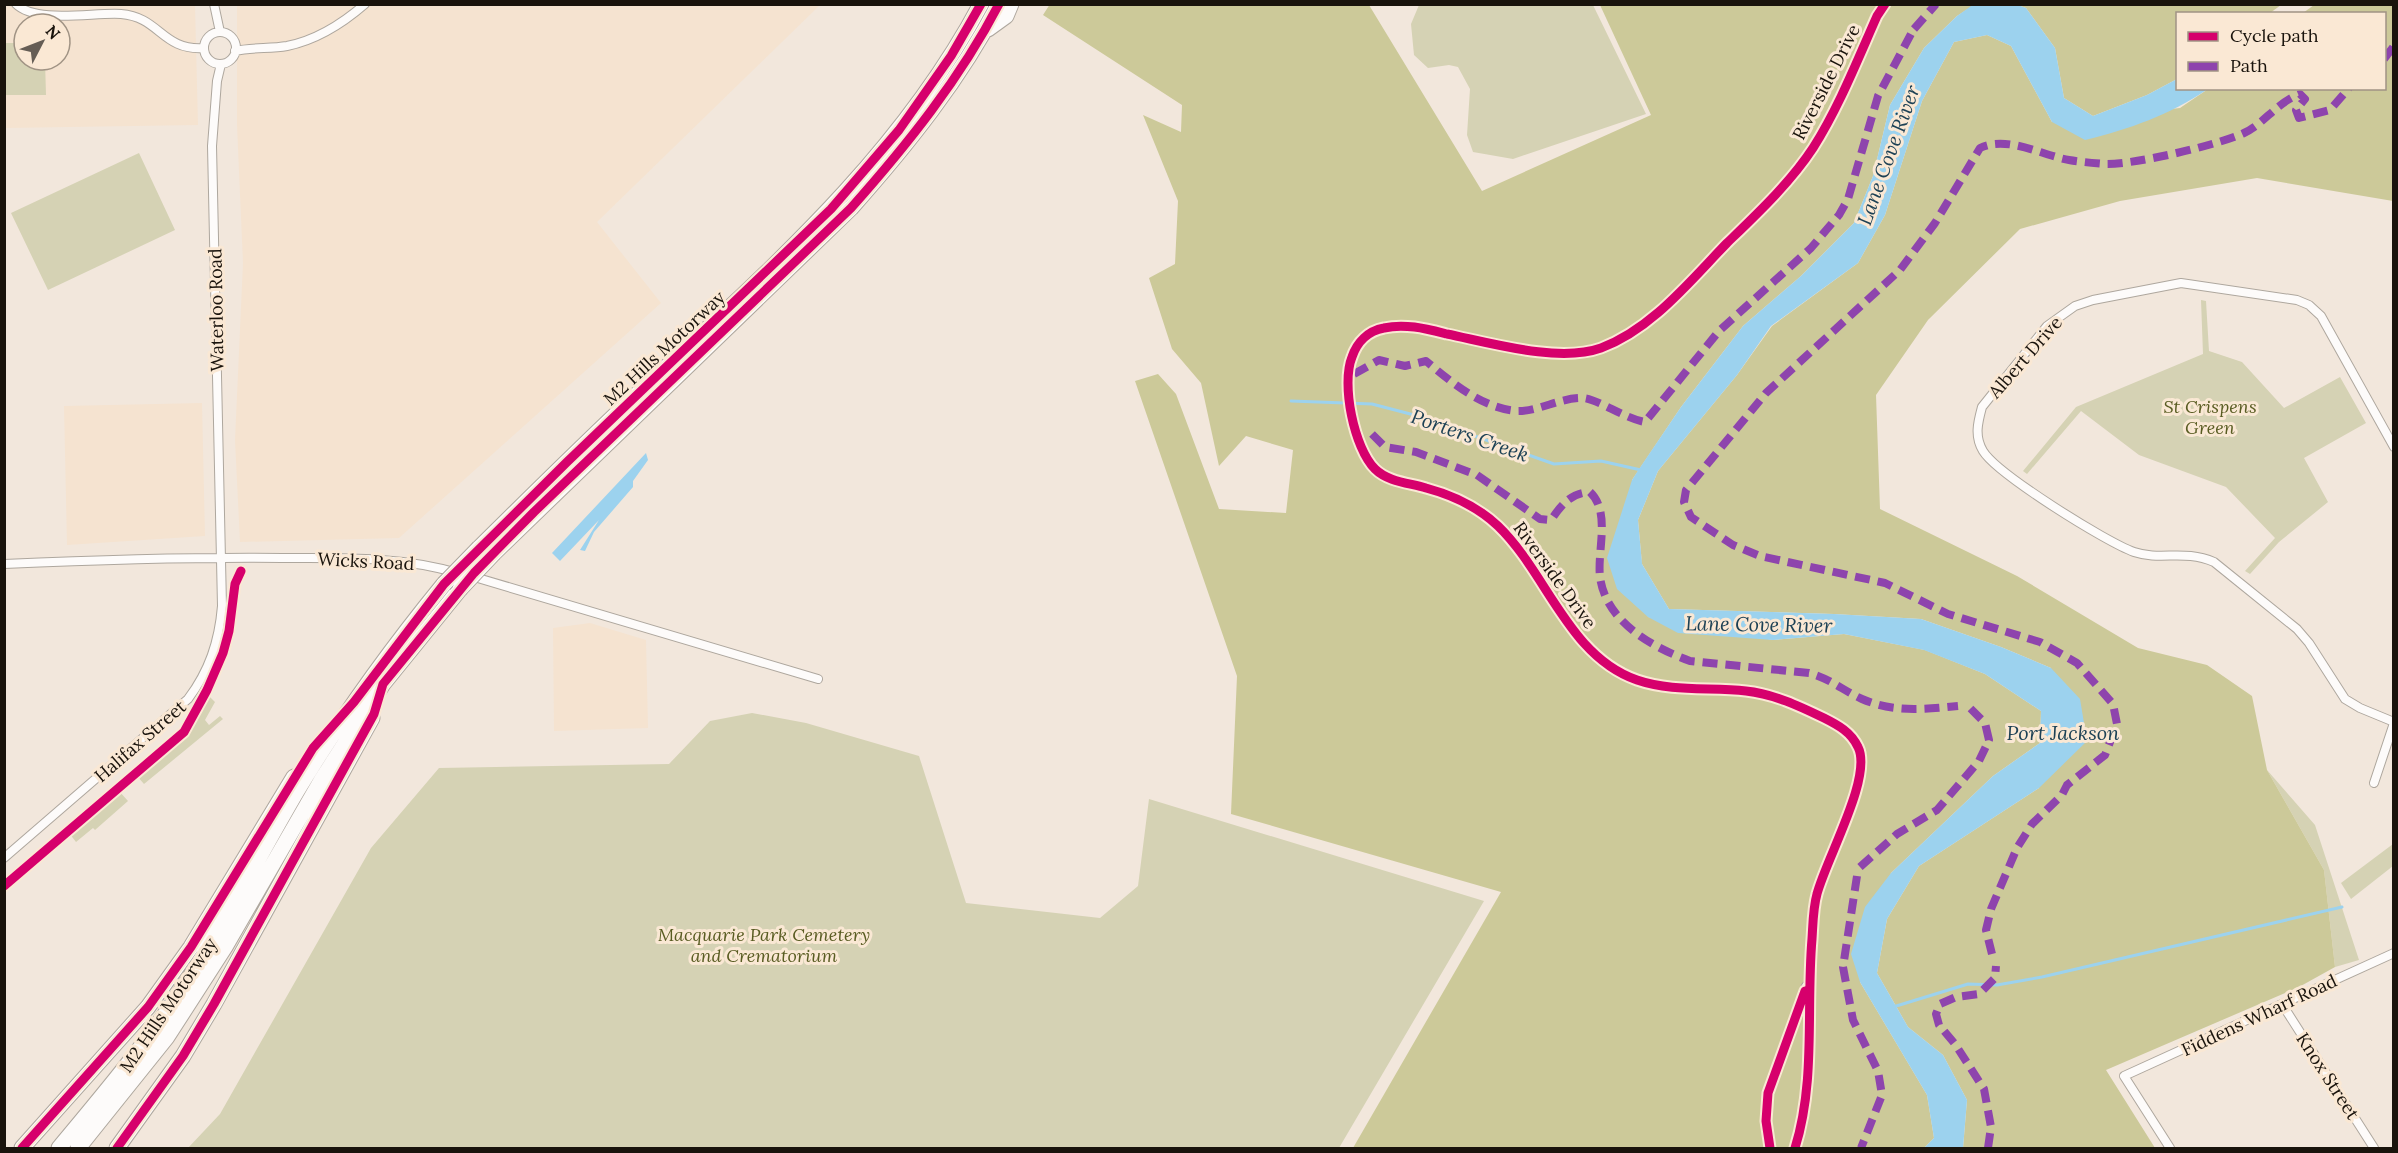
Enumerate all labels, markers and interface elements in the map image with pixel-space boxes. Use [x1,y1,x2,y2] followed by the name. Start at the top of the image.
[12,12,72,72] north arrow
[2176,12,2386,90] legend
[1787,20,1865,144] street label: Riverside Drive
[42,21,65,43] text: N
[2230,24,2319,47] text: Cycle path
[2230,54,2268,77] text: Path
[1851,81,1925,228] water label: Lane Cove River
[203,248,229,372] street label: Waterloo Road
[598,285,730,410] street label: M2 Hills Motorway
[1983,311,2067,403] street label: Albert Drive
[2163,395,2257,439] park label: St Crispens Green
[1408,403,1532,467] water label: Porters Creek
[1508,517,1602,633] street label: Riverside Drive
[317,547,415,575] street label: Wicks Road
[1685,610,1834,638] water label: Lane Cove River
[90,695,191,787] street label: Halifax Street
[2007,720,2120,745] water label: Port Jackson
[658,923,870,967] park label: Macquarie Park Cemetery and Crematorium
[114,933,222,1077] street label: M2 Hills Motorway
[2178,969,2341,1061] street label: Fiddens Wharf Road
[2291,1028,2365,1124] street label: Knox Street

